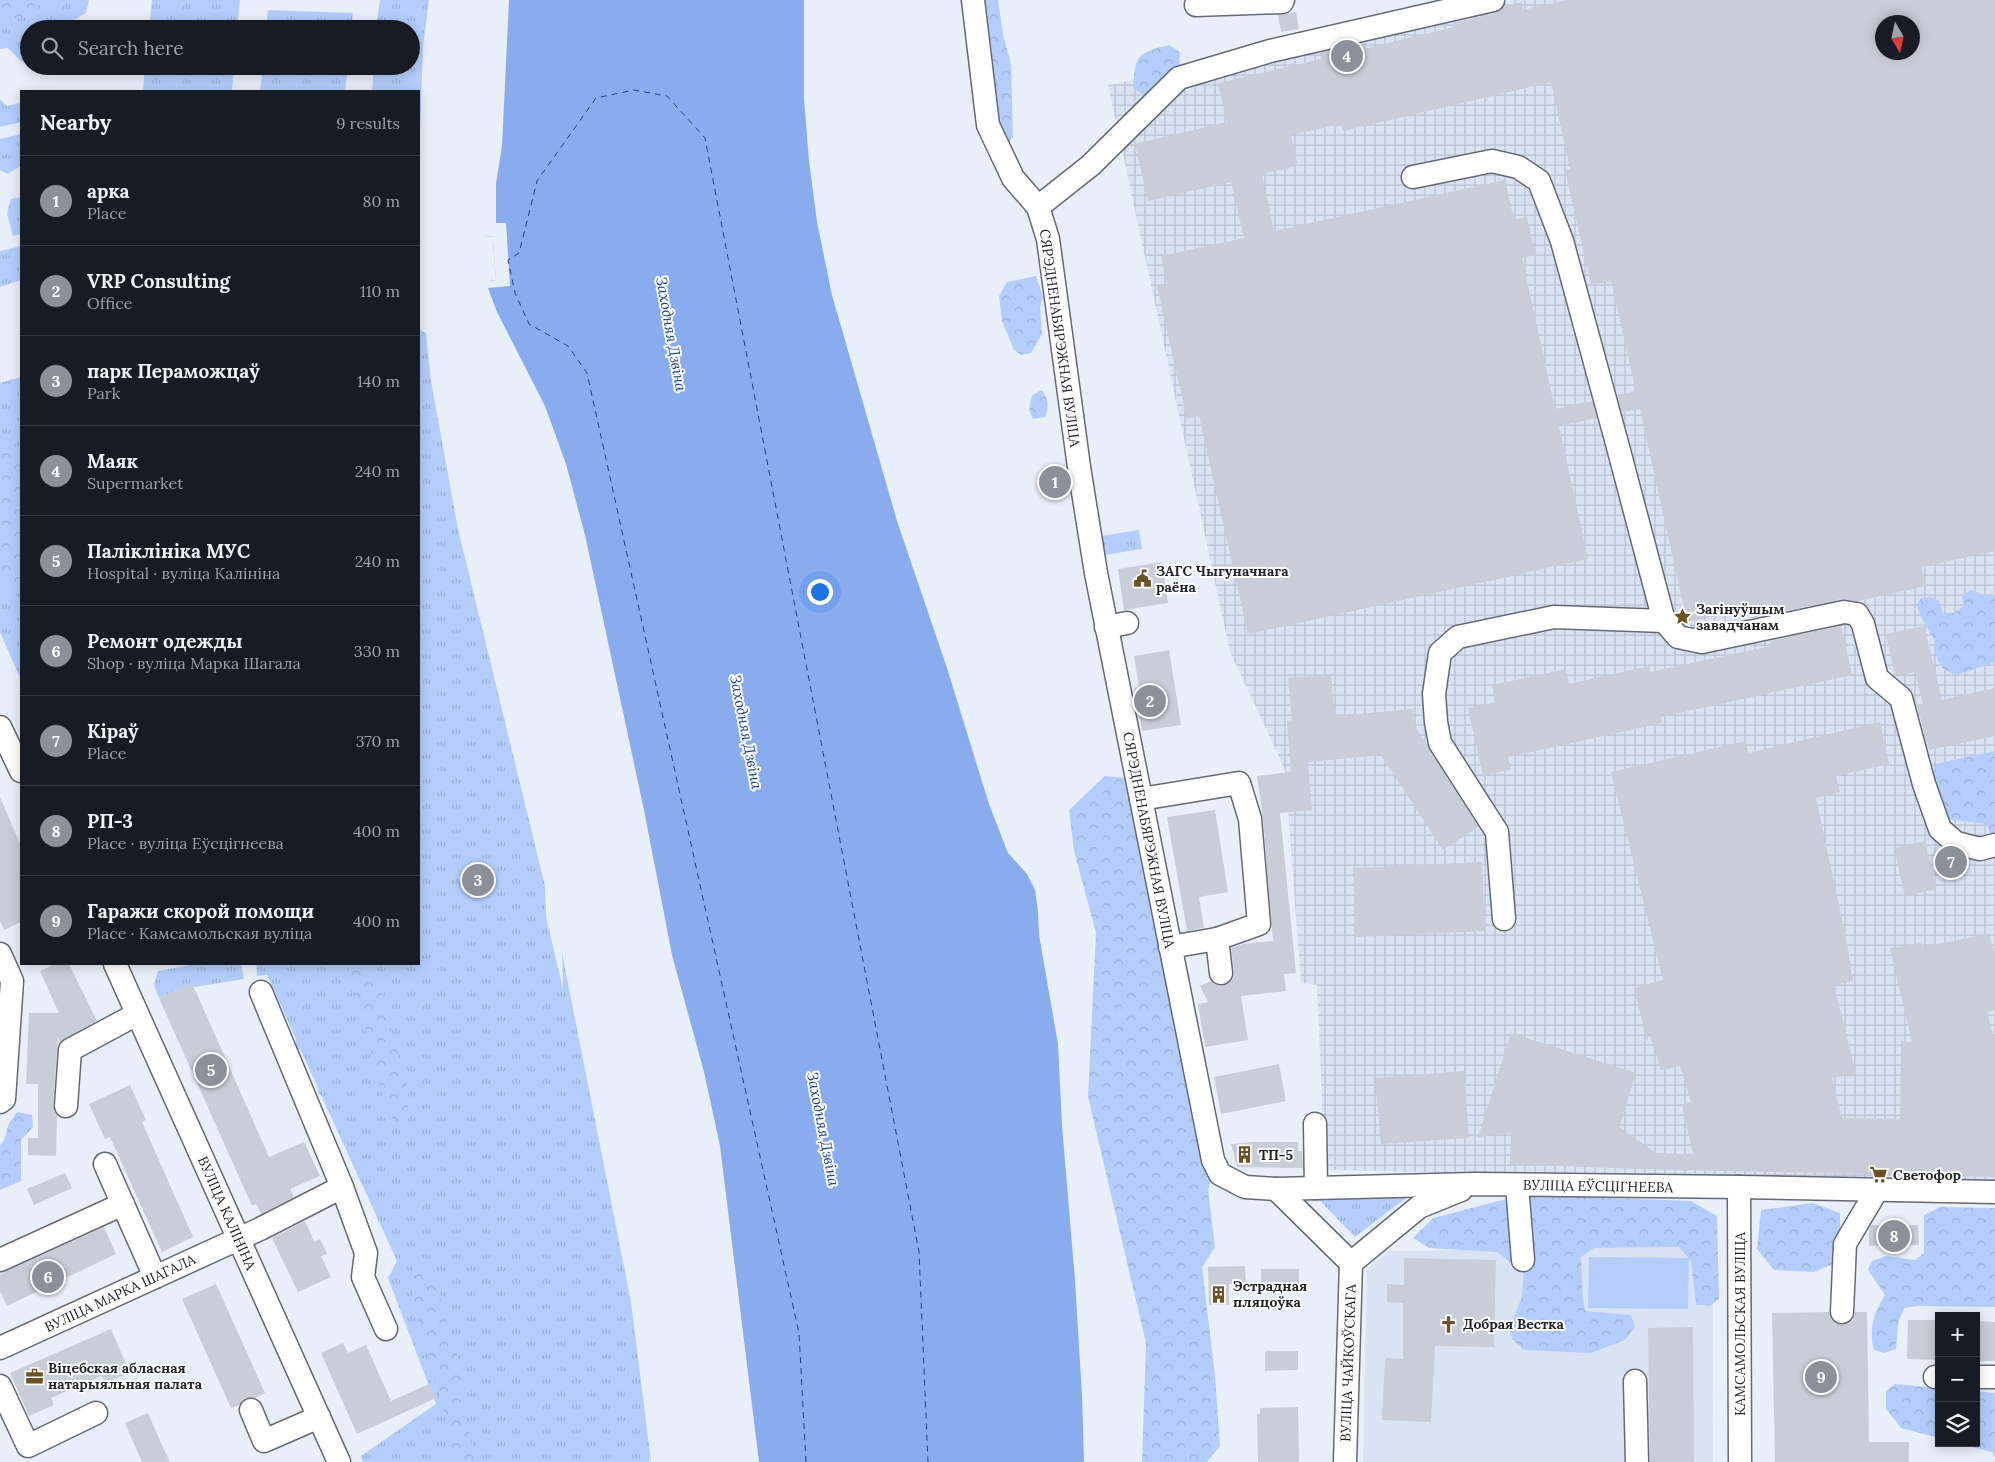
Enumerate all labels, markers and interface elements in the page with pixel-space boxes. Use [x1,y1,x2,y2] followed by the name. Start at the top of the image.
[1875,15,1920,60] north arrow
[20,20,420,75] search box
[38,34,66,62] icon: search
[78,36,184,60] text: Search here
[1331,37,1363,75] pin: 4
[40,109,111,136] text: Nearby
[336,113,400,133] text: 9 results
[87,179,130,203] text: арка
[53,191,59,211] text: 1
[363,191,400,211] text: 80 m
[87,203,126,223] text: Place
[1036,228,1084,448] street label: СЯРЭДНЕНАБЯРЭЖНАЯ ВУЛІЦА
[87,269,230,293] text: VRP Consulting
[652,275,691,393] water label: Заходняя Дзвіна
[52,281,60,301] text: 2
[360,281,400,301] text: 110 m
[87,293,132,313] text: Office
[87,359,260,383] text: парк Пераможцаў
[52,371,60,391] text: 3
[357,371,400,391] text: 140 m
[87,383,120,403] text: Park
[87,449,138,473] text: Маяк
[52,461,60,481] text: 4
[355,461,400,481] text: 240 m
[1039,463,1071,501] pin: 1
[87,473,183,493] text: Supermarket
[87,539,250,563] text: Паліклініка МУС
[52,551,60,571] text: 5
[355,551,400,571] text: 240 m
[1156,562,1289,596] place label: ЗАГС Чыгуначнага раёна
[87,563,280,583] text: Hospital · вуліца Калініна
[1132,569,1152,589] public building icon: ЗАГС Чыгуначнага раёна
[807,579,833,605] your location
[1696,600,1784,634] place label: Загінуўшым завадчанам
[1672,607,1692,627] place icon: Загінуўшым завадчанам
[87,629,242,653] text: Ремонт одежды
[51,641,61,661] text: 6
[354,641,400,661] text: 330 m
[87,653,301,673] text: Shop · вуліца Марка Шагала
[726,673,767,791] water label: Заходняя Дзвіна
[1134,682,1166,720] pin: 2
[87,719,139,743] text: Кіраў
[1119,730,1179,950] street label: СЯРЭДНЕНАБЯРЭЖНАЯ ВУЛІЦА
[52,731,60,751] text: 7
[356,731,400,751] text: 370 m
[87,743,126,763] text: Place
[87,809,133,833] text: РП-3
[51,821,61,841] text: 8
[353,821,400,841] text: 400 m
[87,833,284,853] text: Place · вуліца Еўсцігнеева
[1935,843,1967,881] pin: 7
[462,861,494,899] pin: 3
[87,899,314,923] text: Гаражи скорой помощи
[51,911,61,931] text: 9
[353,911,400,931] text: 400 m
[87,923,312,943] text: Place · Камсамольская вуліца
[195,1051,227,1089] pin: 5
[803,1070,844,1188] water label: Заходняя Дзвіна
[1235,1145,1255,1165] building icon: ТП-5
[1259,1146,1293,1164] place label: ТП-5
[194,1153,260,1273] street label: ВУЛІЦА КАЛІНІНА
[1869,1165,1889,1185] supermarket icon: Светофор
[1893,1166,1961,1184] place label: Светофор
[1523,1176,1674,1196] street label: ВУЛІЦА ЕЎСЦІГНЕЕВА
[1878,1217,1910,1255] pin: 8
[1731,1232,1749,1416] street label: КАМСАМОЛЬСКАЯ ВУЛІЦА
[42,1250,199,1336] street label: ВУЛІЦА МАРКА ШАГАЛА
[32,1258,64,1296] pin: 6
[1233,1277,1307,1311] place label: Эстрадная пляцоўка
[1209,1284,1229,1304] building icon: Эстрадная пляцоўка
[1336,1284,1360,1442] street label: ВУЛІЦА ЧАЙКОЎСКАГА
[1935,1312,1980,1447] map controls
[1935,1312,1980,1357] button: +
[1439,1314,1459,1334] church icon: Добрая Вестка
[1463,1315,1565,1333] place label: Добрая Вестка
[1935,1357,1980,1402] button: −
[1805,1358,1837,1396] pin: 9
[48,1359,203,1393] place label: Віцебская абласная натарыяльная палата
[24,1366,44,1386] office icon: Віцебская абласная натарыяльная палата
[1935,1402,1980,1447] button: layers

